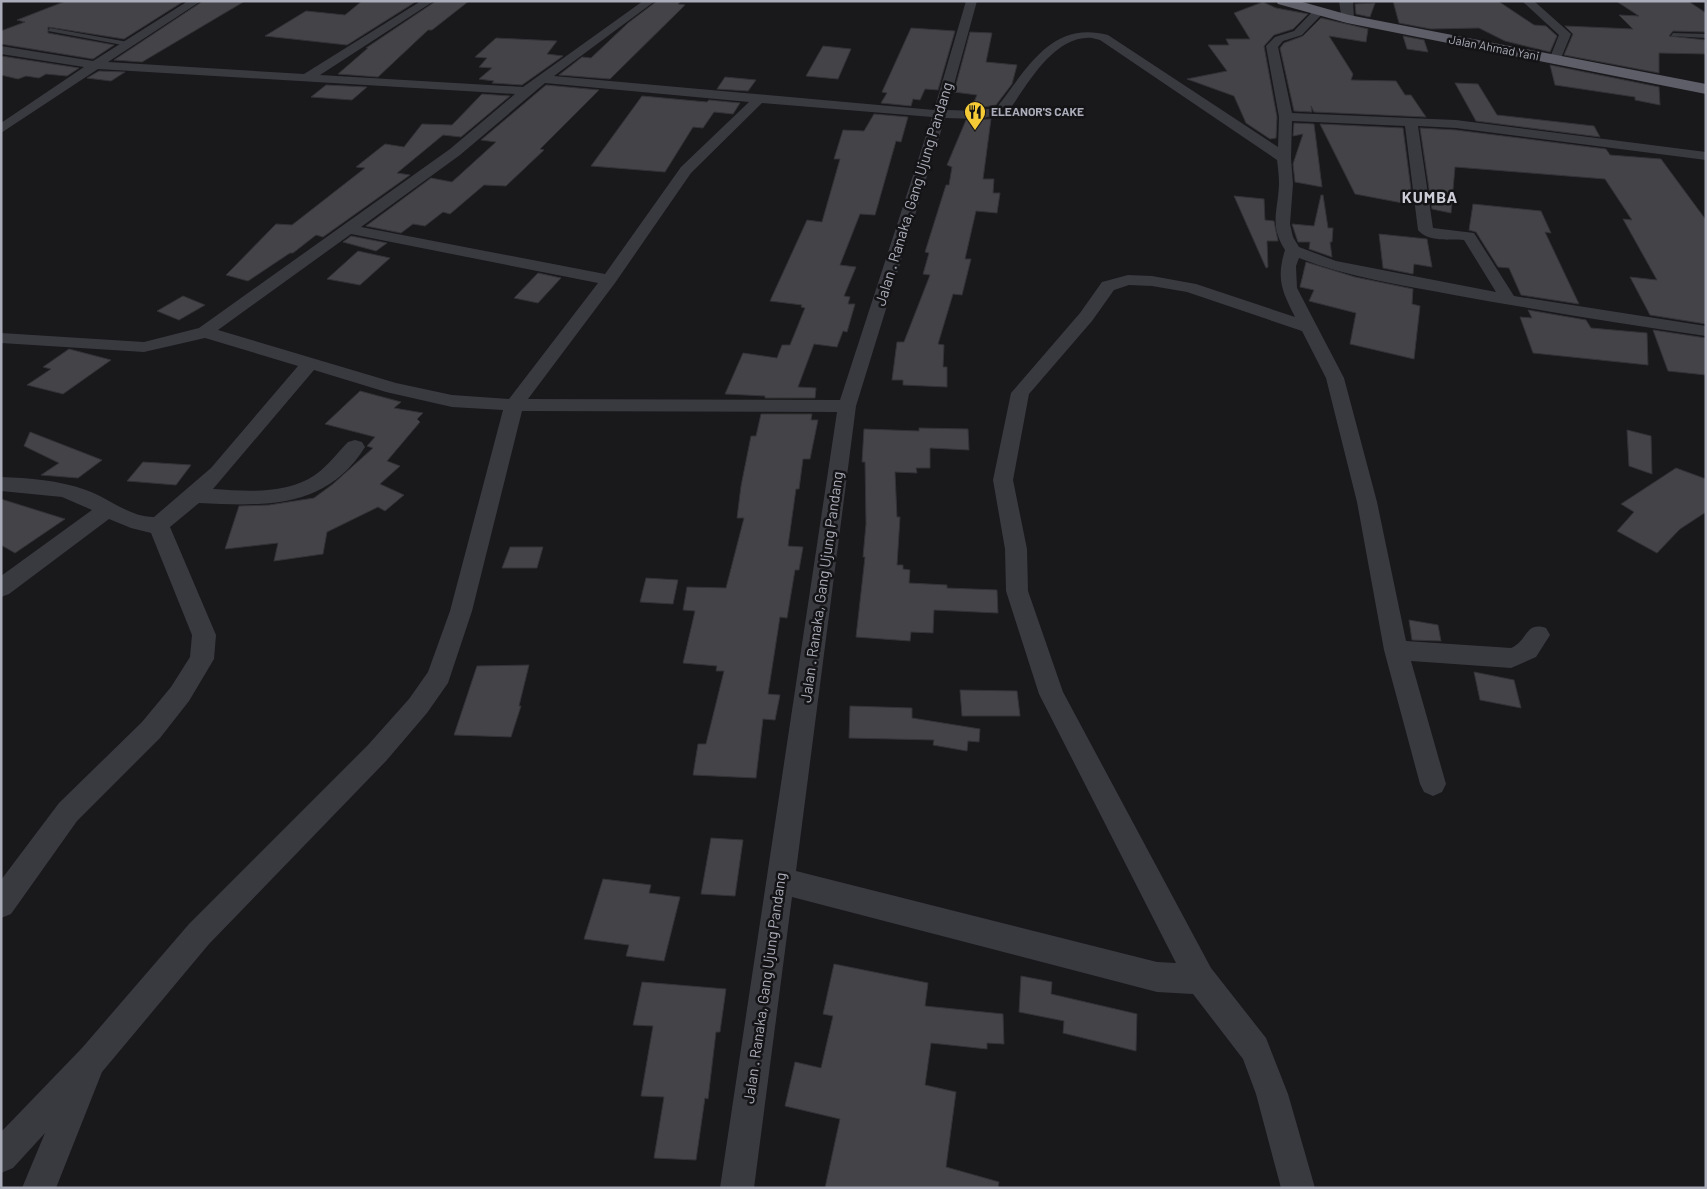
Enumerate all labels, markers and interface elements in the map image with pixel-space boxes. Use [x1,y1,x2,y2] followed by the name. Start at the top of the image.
[1448,31,1540,63] street label: Jalan Ahmad Yani
[870,80,956,308] street label: Jalan . Ranaka, Gang Ujung Pandang
[963,100,987,131] restaurant icon: ELEANOR'S CAKE
[991,104,1084,118] place label: ELEANOR'S CAKE
[1402,187,1458,206] district label: KUMBA
[796,470,846,704] street label: Jalan . Ranaka, Gang Ujung Pandang
[739,871,789,1105] street label: Jalan . Ranaka, Gang Ujung Pandang

